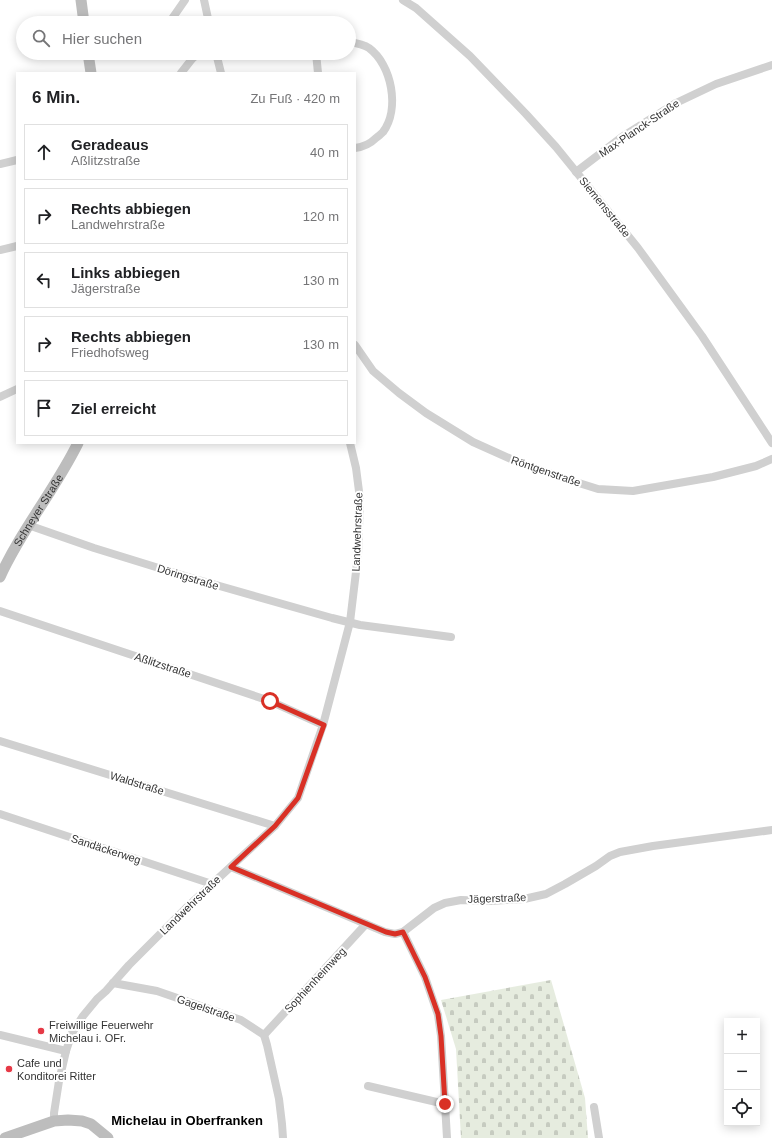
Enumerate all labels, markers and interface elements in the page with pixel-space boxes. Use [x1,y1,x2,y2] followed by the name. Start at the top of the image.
[16,16,356,60] search box
[30,27,52,49] icon: search
[62,30,142,47] text: Hier suchen
[32,88,80,107] text: 6 Min.
[250,91,340,106] text: Zu Fuß · 420 m
[597,97,681,159] street label: Max-Planck-Straße
[71,136,149,153] text: Geradeaus
[33,141,55,163] icon: ahead
[310,145,339,160] text: 40 m
[71,153,140,168] text: Aßlitzstraße
[577,174,633,240] street label: Siemensstraße
[71,200,191,217] text: Rechts abbiegen
[33,205,55,227] icon: right
[303,209,339,224] text: 120 m
[71,217,165,232] text: Landwehrstraße
[71,264,180,281] text: Links abbiegen
[33,269,55,291] icon: left
[303,273,339,288] text: 130 m
[71,281,140,296] text: Jägerstraße
[71,328,191,345] text: Rechts abbiegen
[33,333,55,355] icon: right
[303,337,339,352] text: 130 m
[71,345,149,360] text: Friedhofsweg
[33,397,55,419] icon: arrive
[71,400,156,417] text: Ziel erreicht
[510,453,582,489] street label: Röntgenstraße
[11,472,65,548] street label: Schneyer Straße
[350,492,364,572] street label: Landwehrstraße
[156,562,220,592] street label: Döringstraße
[133,650,193,680] street label: Aßlitzstraße
[261,692,279,710] route start
[109,769,165,797] street label: Waldstraße
[70,832,142,866] street label: Sandäckerweg
[157,873,223,937] street label: Landwehrstraße
[467,891,527,905] street label: Jägerstraße
[282,945,348,1015] street label: Sophienheimweg
[175,992,237,1024] street label: Gagelstraße
[724,1018,760,1126] map controls
[724,1018,760,1054] button: +
[49,1019,154,1044] place label: Freiwillige Feuerwehr Michelau i. OFr.
[36,1026,46,1036] marker: Freiwillige Feuerwehr Michelau i. OFr.
[724,1054,760,1090] button: −
[17,1057,96,1082] place label: Cafe und Konditorei Ritter
[4,1064,14,1074] marker: Cafe und Konditorei Ritter
[724,1090,760,1126] button: locate
[436,1095,454,1113] route end
[111,1113,263,1128] district label: Michelau in Oberfranken

